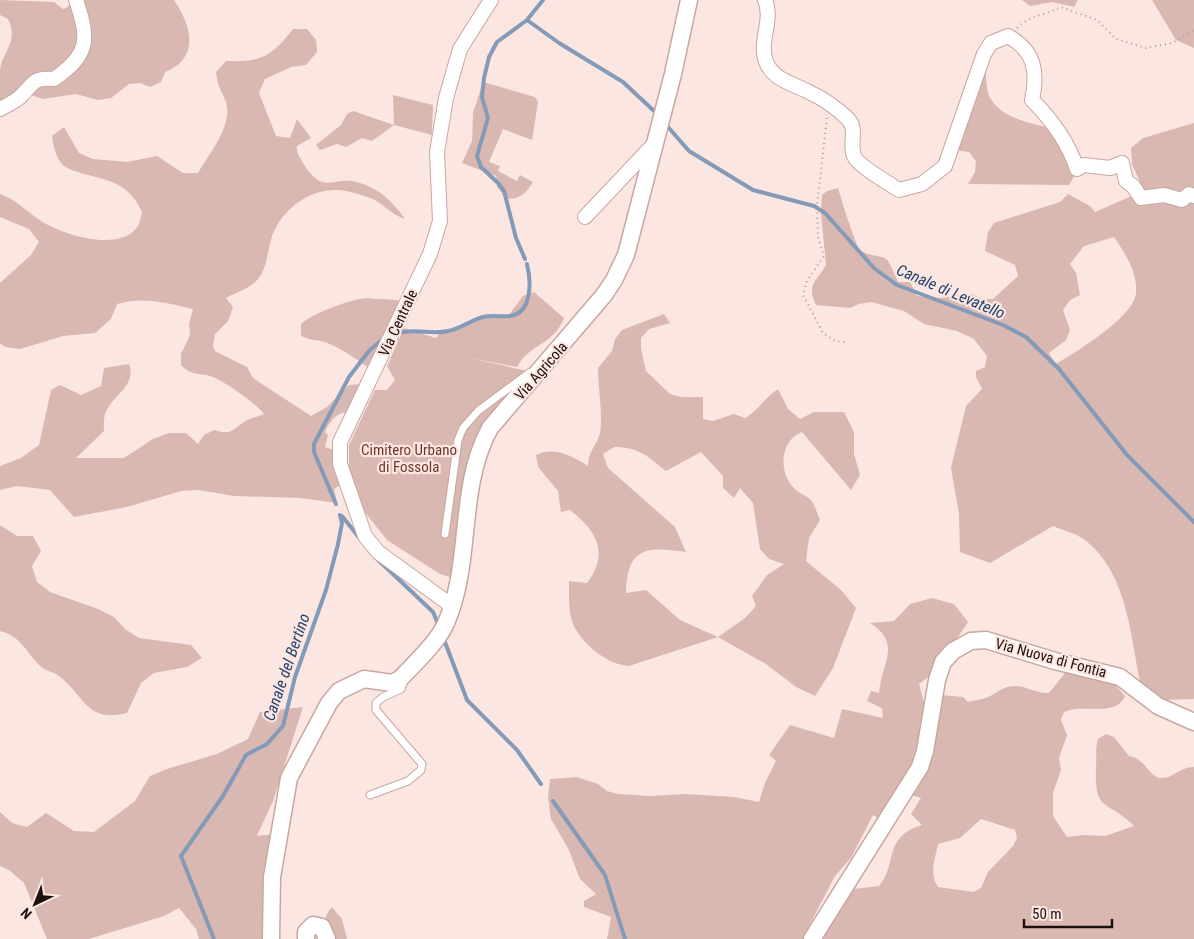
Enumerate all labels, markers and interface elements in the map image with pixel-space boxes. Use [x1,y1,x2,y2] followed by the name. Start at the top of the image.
[894,260,1008,323] water label: Canale di Levatello
[375,287,421,359] street label: Via Centrale
[511,338,571,404] street label: Via Agricola
[361,441,457,476] park label: Cimitero Urbano di Fossola
[259,611,314,723] water label: Canale del Bertino
[993,634,1109,682] street label: Via Nuova di Fontia
[10,879,60,929] north arrow
[1024,896,1112,928] scale bar
[18,905,35,922] text: N
[1032,905,1062,923] text: 50 m

